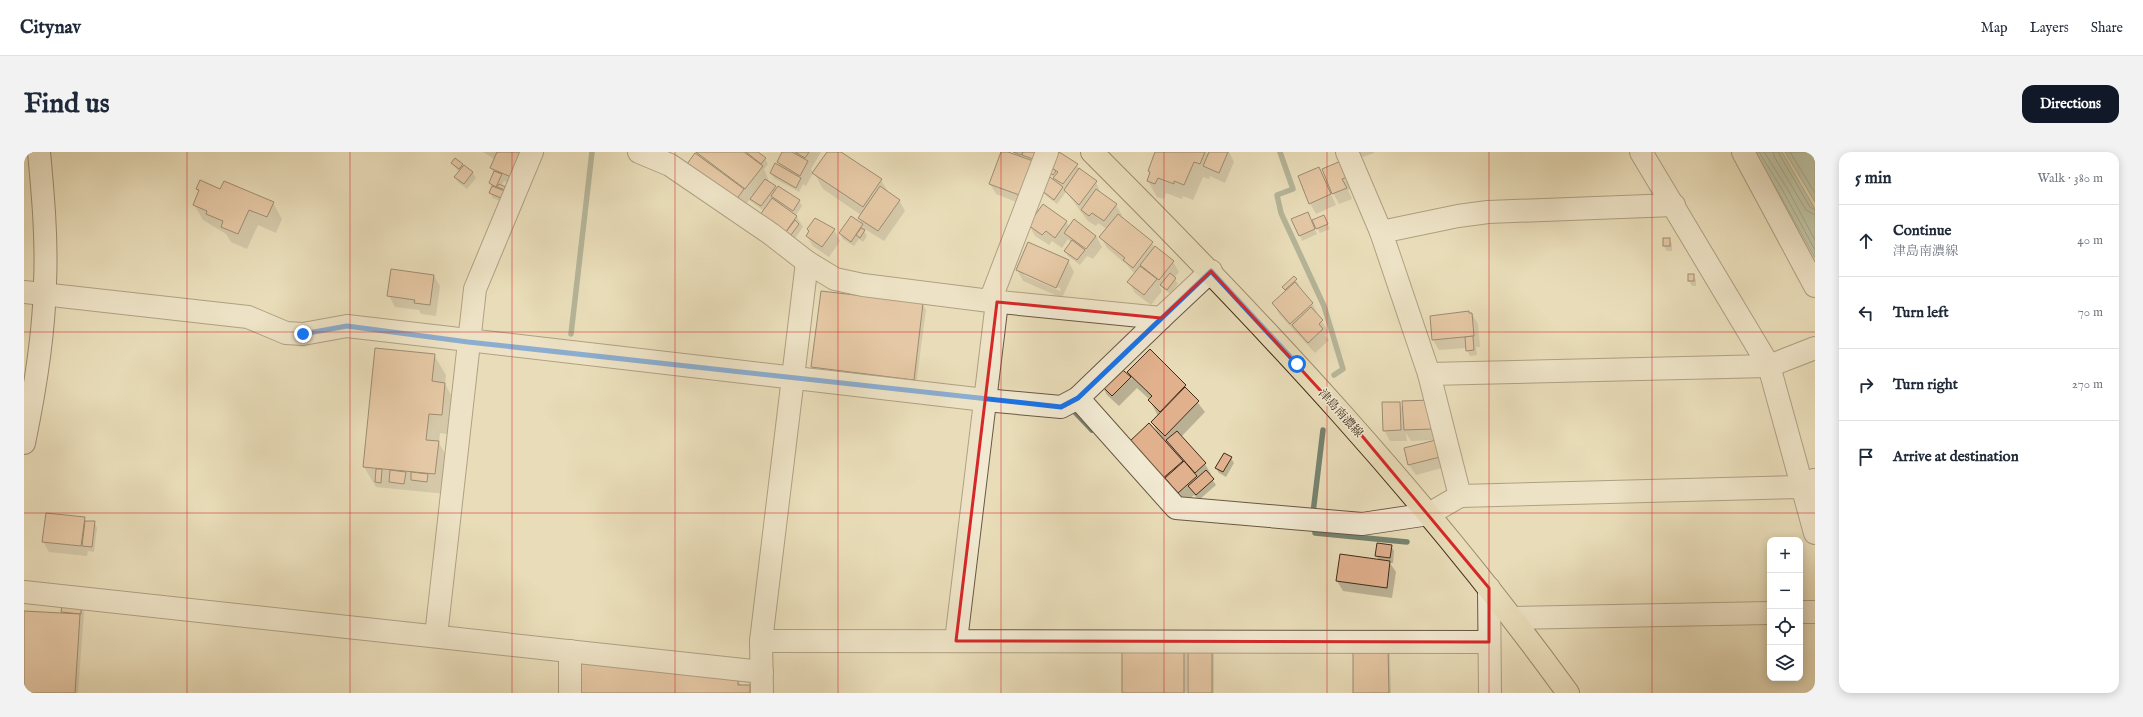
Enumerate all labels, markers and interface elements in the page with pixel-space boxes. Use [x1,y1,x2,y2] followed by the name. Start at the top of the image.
[20,16,81,40] text: Citynav
[1981,19,2008,37] text: Map
[2030,19,2069,37] text: Layers
[2091,19,2123,37] text: Share
[2022,85,2119,123] button: Directions
[24,87,110,122] text: Find us
[1855,168,1892,189] text: 5 min
[2038,170,2103,187] text: Walk · 380 m
[1893,221,1951,240] text: Continue
[1855,230,1877,252] icon: ahead
[2077,232,2103,249] text: 40 m
[1893,243,1958,260] text: 津島南濃線
[1855,302,1877,324] icon: left
[1893,303,1949,322] text: Turn left
[2078,304,2103,321] text: 70 m
[294,325,312,343] route end
[1288,355,1306,373] route start
[1855,374,1877,396] icon: right
[1893,375,1958,394] text: Turn right
[2072,376,2103,393] text: 270 m
[1315,386,1366,441] street label: 津島南濃線
[1855,446,1877,468] icon: arrive
[1893,447,2019,466] text: Arrive at destination
[1767,537,1803,681] map controls
[1767,537,1803,573] button: +
[1767,573,1803,609] button: −
[1767,609,1803,645] button: locate
[1767,645,1803,681] button: layers

